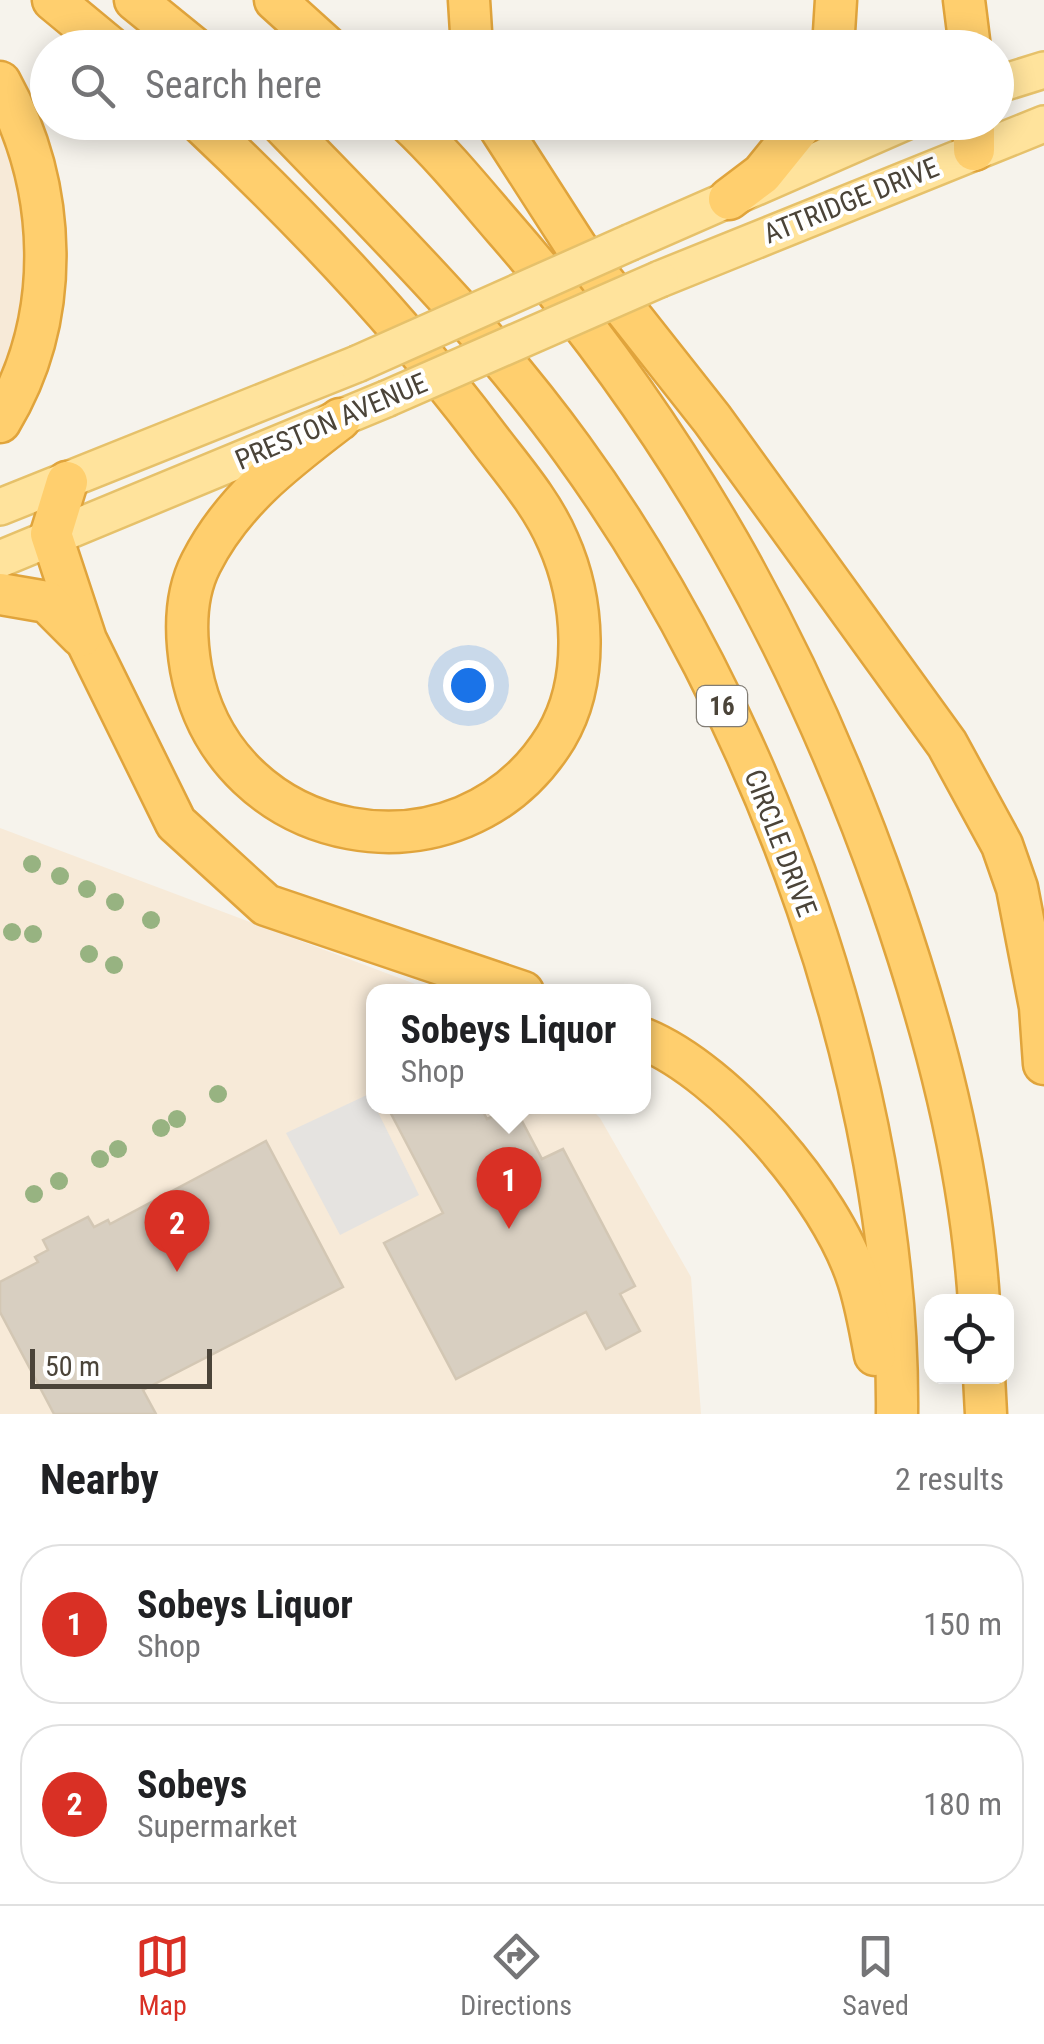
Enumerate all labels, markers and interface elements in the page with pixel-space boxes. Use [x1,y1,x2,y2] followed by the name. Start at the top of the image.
[30,30,1014,140] search box
[65,58,120,113] icon: search
[145,63,322,107] text: Search here
[759,150,944,251] street label: ATTRIDGE DRIVE
[230,366,432,477] street label: PRESTON AVENUE
[443,660,494,711] your location
[697,686,747,726] road number: 16
[737,765,824,921] street label: CIRCLE DRIVE
[366,984,651,1114] popup
[401,1008,616,1052] text: Sobeys Liquor
[401,1052,464,1090] text: Shop
[476,1146,542,1229] pin: 1
[144,1190,210,1272] pin: 2
[924,1294,1014,1384] map controls
[924,1294,1014,1384] button: locate
[30,1344,212,1388] scale bar
[45,1350,100,1383] text: 50 m
[40,1455,159,1504] text: Nearby
[895,1460,1004,1498] text: 2 results
[137,1583,353,1627] text: Sobeys Liquor
[66,1605,83,1643] text: 1
[923,1605,1002,1643] text: 150 m
[137,1627,201,1665] text: Shop
[137,1763,247,1807] text: Sobeys
[66,1785,83,1823] text: 2
[923,1785,1002,1823] text: 180 m
[137,1807,297,1845] text: Supermarket
[135,1929,190,2022] tab: Map
[460,1929,572,2022] tab: Directions
[842,1929,909,2022] tab: Saved

